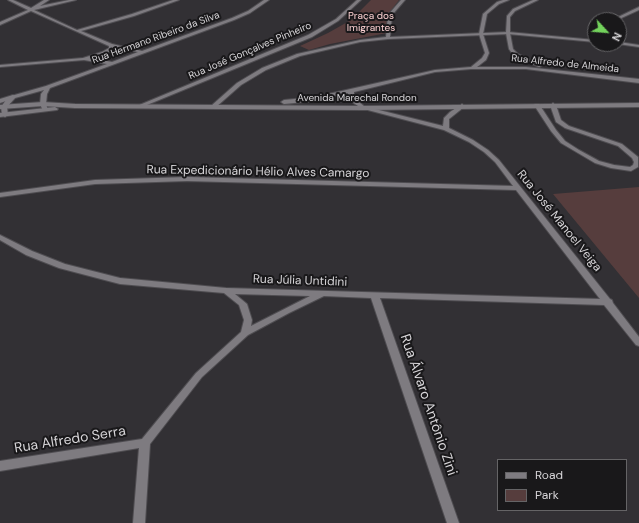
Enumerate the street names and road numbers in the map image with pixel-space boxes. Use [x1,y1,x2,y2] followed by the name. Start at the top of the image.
[91,9,221,67] street label: Rua Hermano Ribeiro da Silva
[187,20,313,82] street label: Rua José Gonçalves Pinheiro
[511,52,619,76] street label: Rua Alfredo de Almeida
[297,92,417,104] street label: Avenida Marechal Rondon
[146,163,370,181] street label: Rua Expedicionário Hélio Alves Camargo
[514,167,604,275] street label: Rua José Manoel Veiga
[253,272,347,290] street label: Rua Júlia Untidini
[396,332,460,478] street label: Rua Álvaro Antônio Zini
[13,423,127,457] street label: Rua Alfredo Serra

